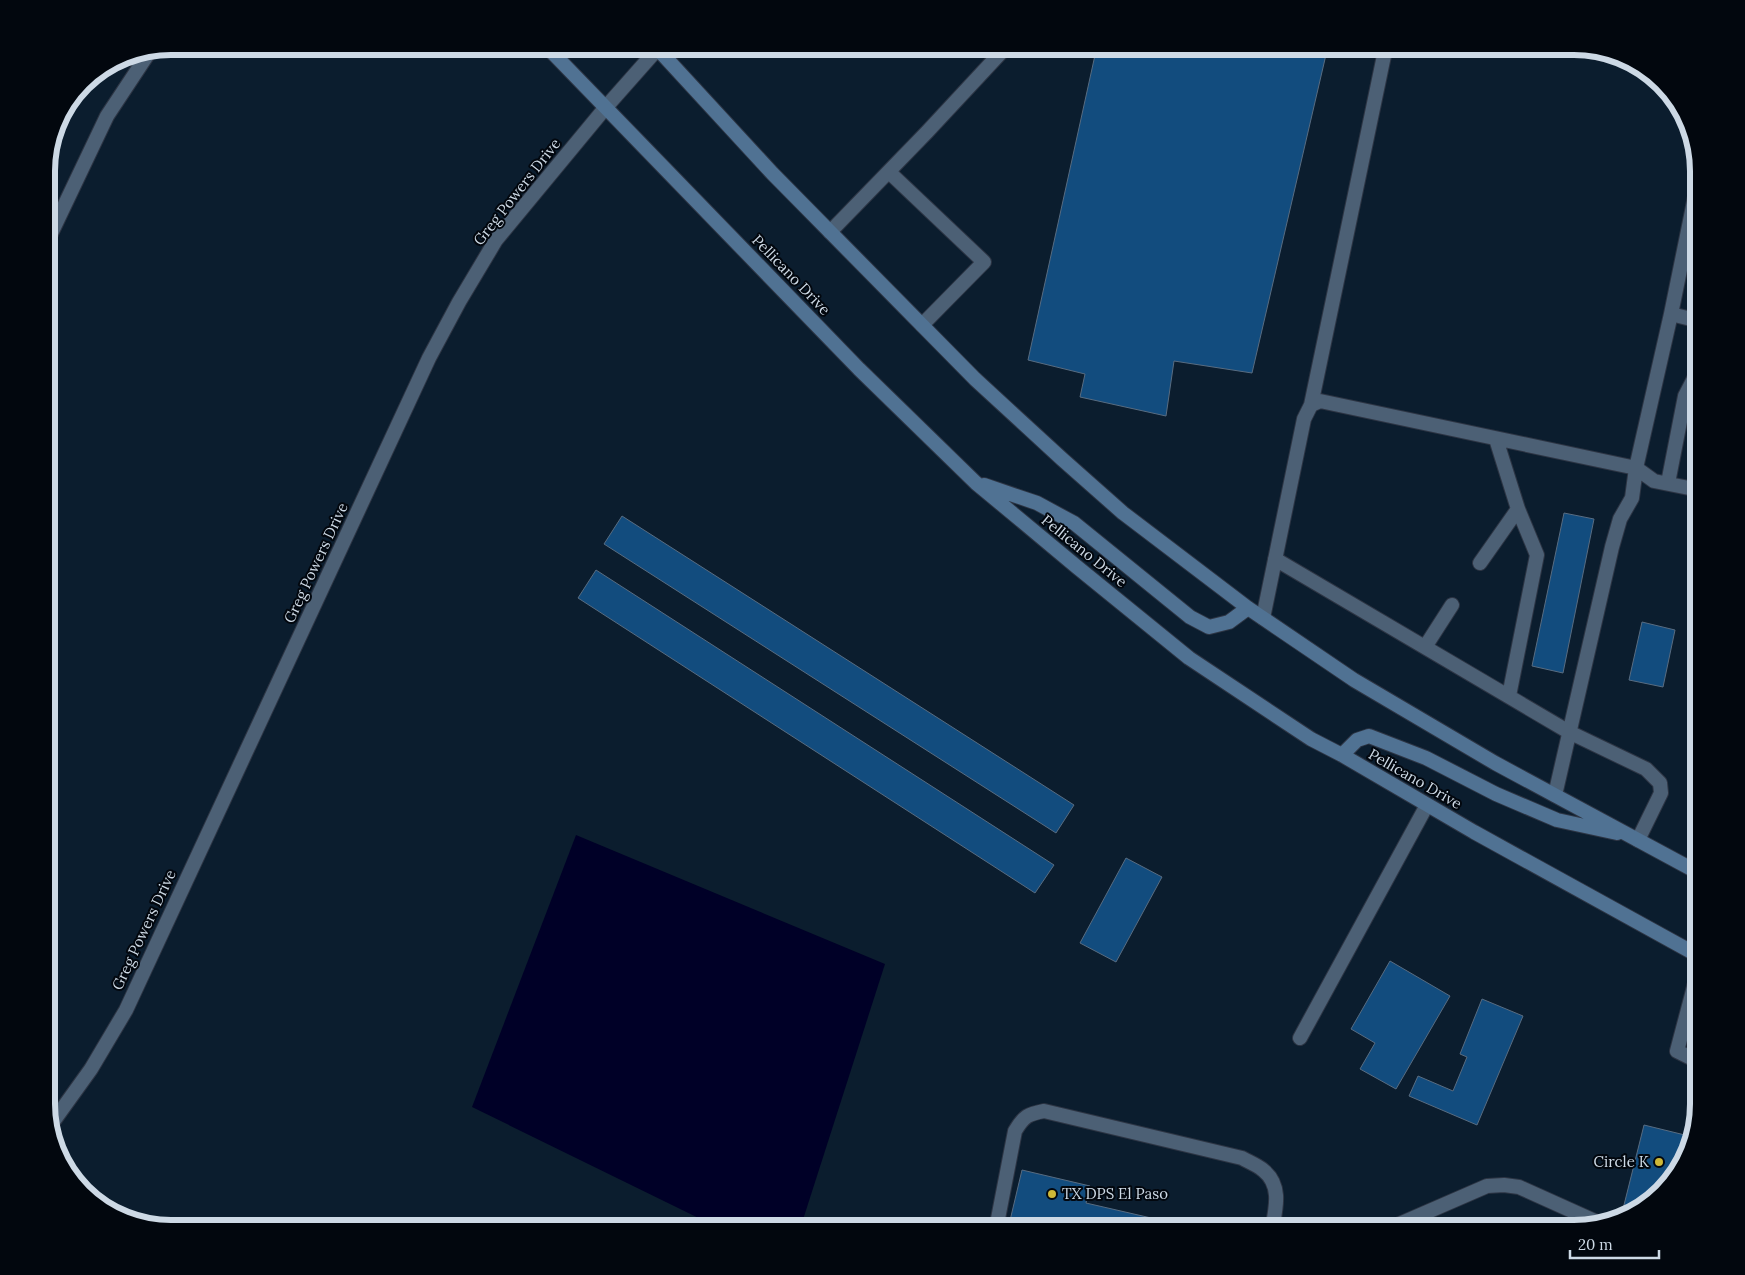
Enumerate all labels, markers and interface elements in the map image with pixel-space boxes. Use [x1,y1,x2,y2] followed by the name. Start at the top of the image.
[469,134,564,249] street label: Greg Powers Drive
[748,230,834,319] street label: Pellicano Drive
[279,500,352,626] street label: Greg Powers Drive
[1038,510,1131,591] street label: Pellicano Drive
[1365,744,1465,813] street label: Pellicano Drive
[107,867,180,993] street label: Greg Powers Drive
[1594,1152,1650,1171] place label: Circle K
[1653,1156,1665,1168] marker: Circle K
[1062,1184,1168,1203] place label: TX DPS El Paso
[1046,1188,1058,1200] marker: TX DPS El Paso
[1570,1228,1659,1260] scale bar
[1578,1235,1613,1254] text: 20 m

